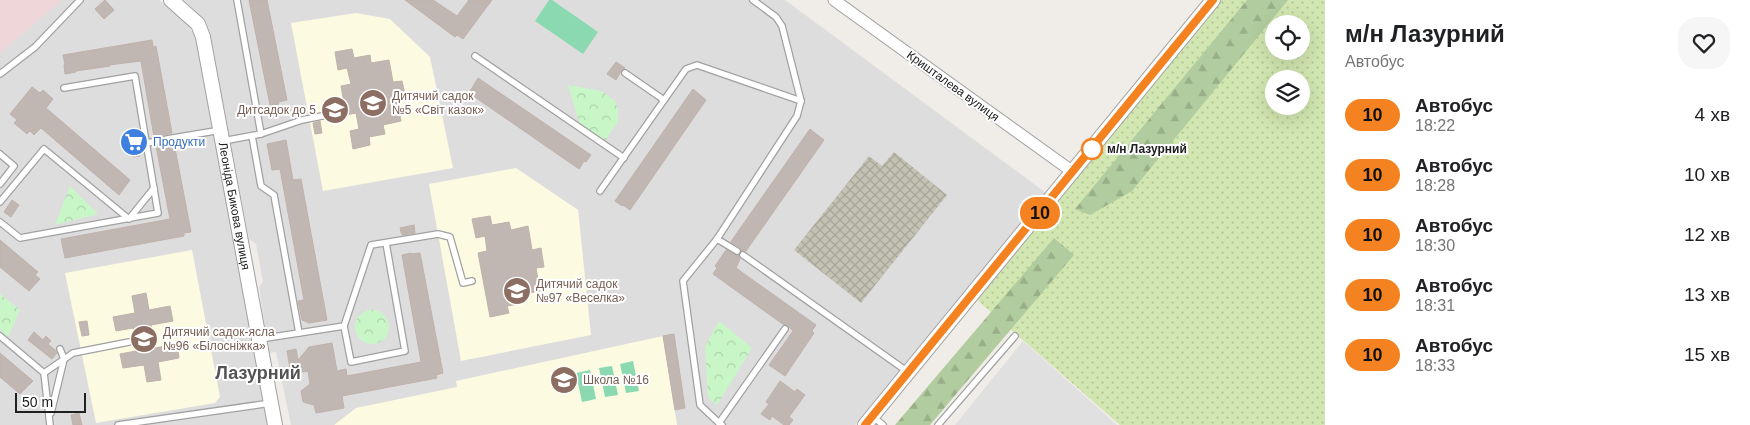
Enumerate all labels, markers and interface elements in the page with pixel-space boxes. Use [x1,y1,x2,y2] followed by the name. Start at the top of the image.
[1265,15,1310,115] map controls
[1265,15,1310,60] button: locate
[1678,17,1730,69] button: heart
[1345,20,1505,47] text: м/н Лазурний
[904,48,1002,124] street label: Кришталева вулиця
[1345,53,1405,70] text: Автобус
[1265,70,1310,115] button: layers
[358,88,388,118] school or university icon: Дитячий садок №5 «Світ казок»
[392,89,484,117] place label: Дитячий садок №5 «Світ казок»
[320,95,350,125] school or university icon: Дитсадок до 5
[1415,95,1493,116] text: Автобус
[237,103,316,117] place label: Дитсадок до 5
[1695,104,1730,125] text: 4 хв
[1362,105,1383,125] text: 10
[1415,117,1455,134] text: 18:22
[119,127,149,157] supermarket icon: Продукти
[153,135,205,149] place label: Продукти
[1081,138,1103,160] marker: м/н Лазурний
[216,141,253,271] street label: Леоніда Бикова вулиця
[1107,142,1187,156] place label: м/н Лазурний
[1415,155,1493,176] text: Автобус
[1684,164,1730,185] text: 10 хв
[1362,165,1383,185] text: 10
[1415,177,1455,194] text: 18:28
[1018,197,1062,229] line badge: 10
[1030,203,1050,223] text: 10
[1415,215,1493,236] text: Автобус
[1684,224,1730,245] text: 12 хв
[1362,225,1383,245] text: 10
[1415,237,1455,254] text: 18:30
[1415,275,1493,296] text: Автобус
[502,276,532,306] school or university icon: Дитячий садок №97 «Веселка»
[536,277,625,305] place label: Дитячий садок №97 «Веселка»
[1684,284,1730,305] text: 13 хв
[1362,285,1383,305] text: 10
[1415,297,1455,314] text: 18:31
[129,324,159,354] school or university icon: Дитячий садок-ясла №96 «Білосніжка»
[163,325,275,353] place label: Дитячий садок-ясла №96 «Білосніжка»
[1415,335,1493,356] text: Автобус
[1684,344,1730,365] text: 15 хв
[1362,345,1383,365] text: 10
[1415,357,1455,374] text: 18:33
[215,363,301,383] district label: Лазурний
[549,365,579,395] school or university icon: Школа №16
[583,373,649,387] place label: Школа №16
[15,390,86,413] scale bar
[22,394,53,410] text: 50 m

